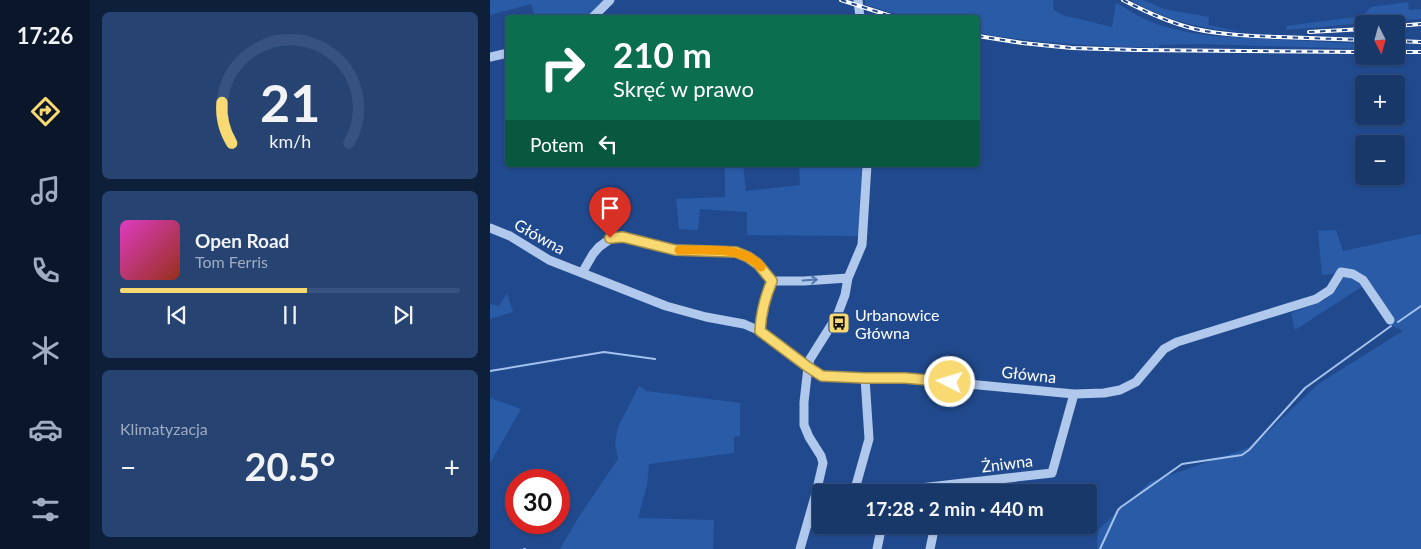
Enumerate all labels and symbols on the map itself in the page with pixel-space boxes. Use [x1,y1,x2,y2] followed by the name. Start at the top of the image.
[1355,15,1405,65] north arrow
[589,187,631,238] pin
[511,214,569,258] street label: Główna
[802,276,818,285] one-way arrow
[855,305,940,342] place label: Urbanowice Główna
[827,311,851,335] bus stop icon: Urbanowice Główna
[923,355,975,407] position arrow
[1001,362,1057,386] street label: Główna
[980,450,1034,476] street label: Żniwna
[505,469,570,534] speed limit sign: 30

